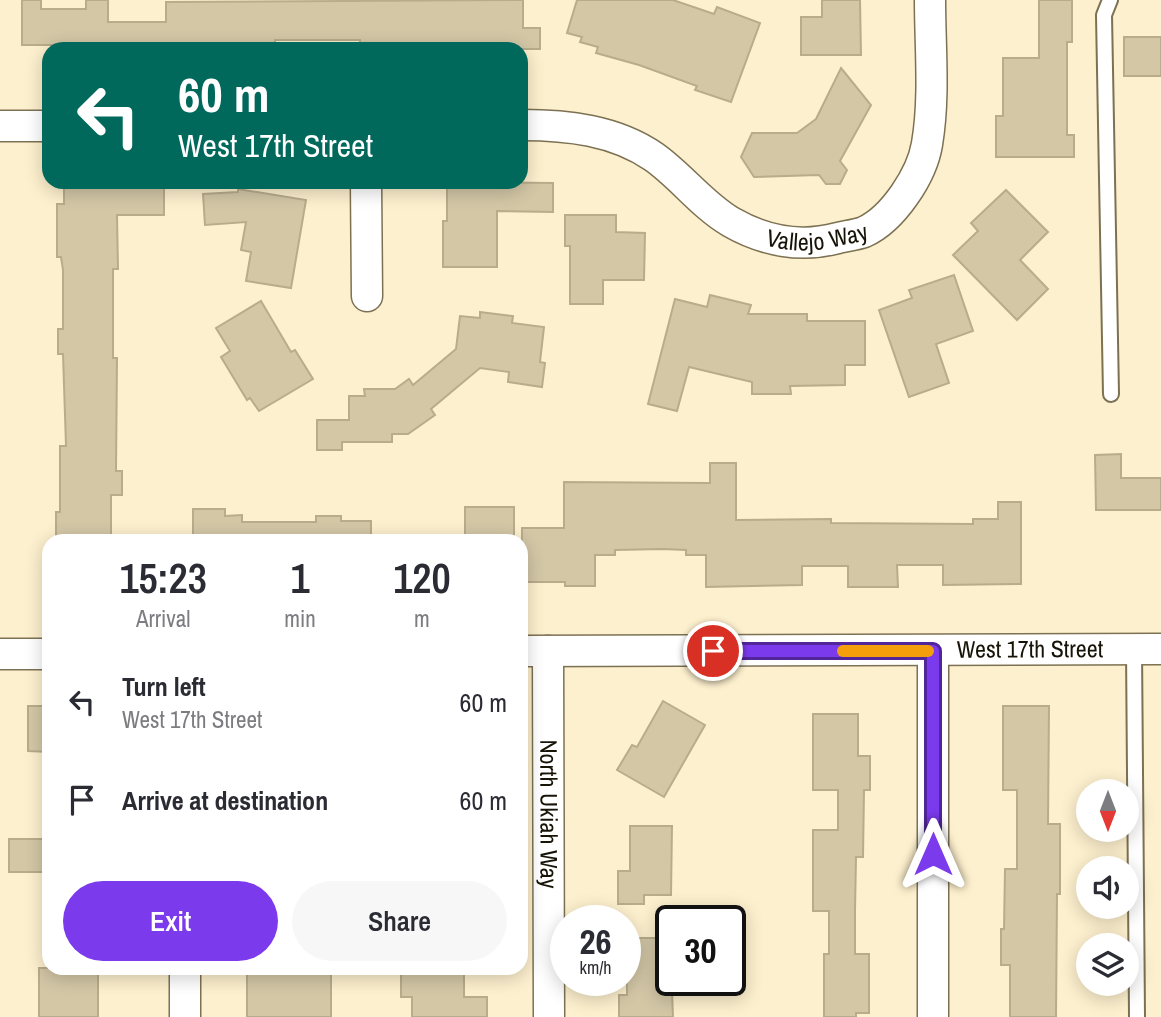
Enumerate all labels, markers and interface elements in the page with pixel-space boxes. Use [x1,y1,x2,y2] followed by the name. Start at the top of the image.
[178,61,270,127] text: 60 m
[63,70,154,161] icon: left
[178,124,373,167] text: West 17th Street
[763,215,872,258] street label: Vallejo Way
[119,550,207,606] text: 15:23
[290,550,310,606] text: 1
[393,550,451,606] text: 120
[136,603,190,634] text: Arrival
[284,603,316,634] text: min
[414,603,430,634] text: m
[683,621,743,681] pin
[694,632,732,670] icon: arrive
[957,632,1104,665] street label: West 17th Street
[122,669,206,704] text: Turn left
[63,683,101,721] icon: left
[460,685,507,720] text: 60 m
[122,704,262,735] text: West 17th Street
[533,739,566,889] street label: North Ukiah Way
[1076,779,1139,842] north arrow
[1076,779,1139,996] map controls
[63,781,101,819] icon: arrive
[122,783,328,818] text: Arrive at destination
[460,783,507,818] text: 60 m
[896,817,970,891] position arrow
[1076,856,1139,919] button: sound
[63,881,278,961] button: Exit
[292,881,507,961] button: Share
[655,905,746,996] speed limit sign: 30
[580,918,611,965] text: 26
[1076,933,1139,996] button: layers
[580,955,612,980] text: km/h

